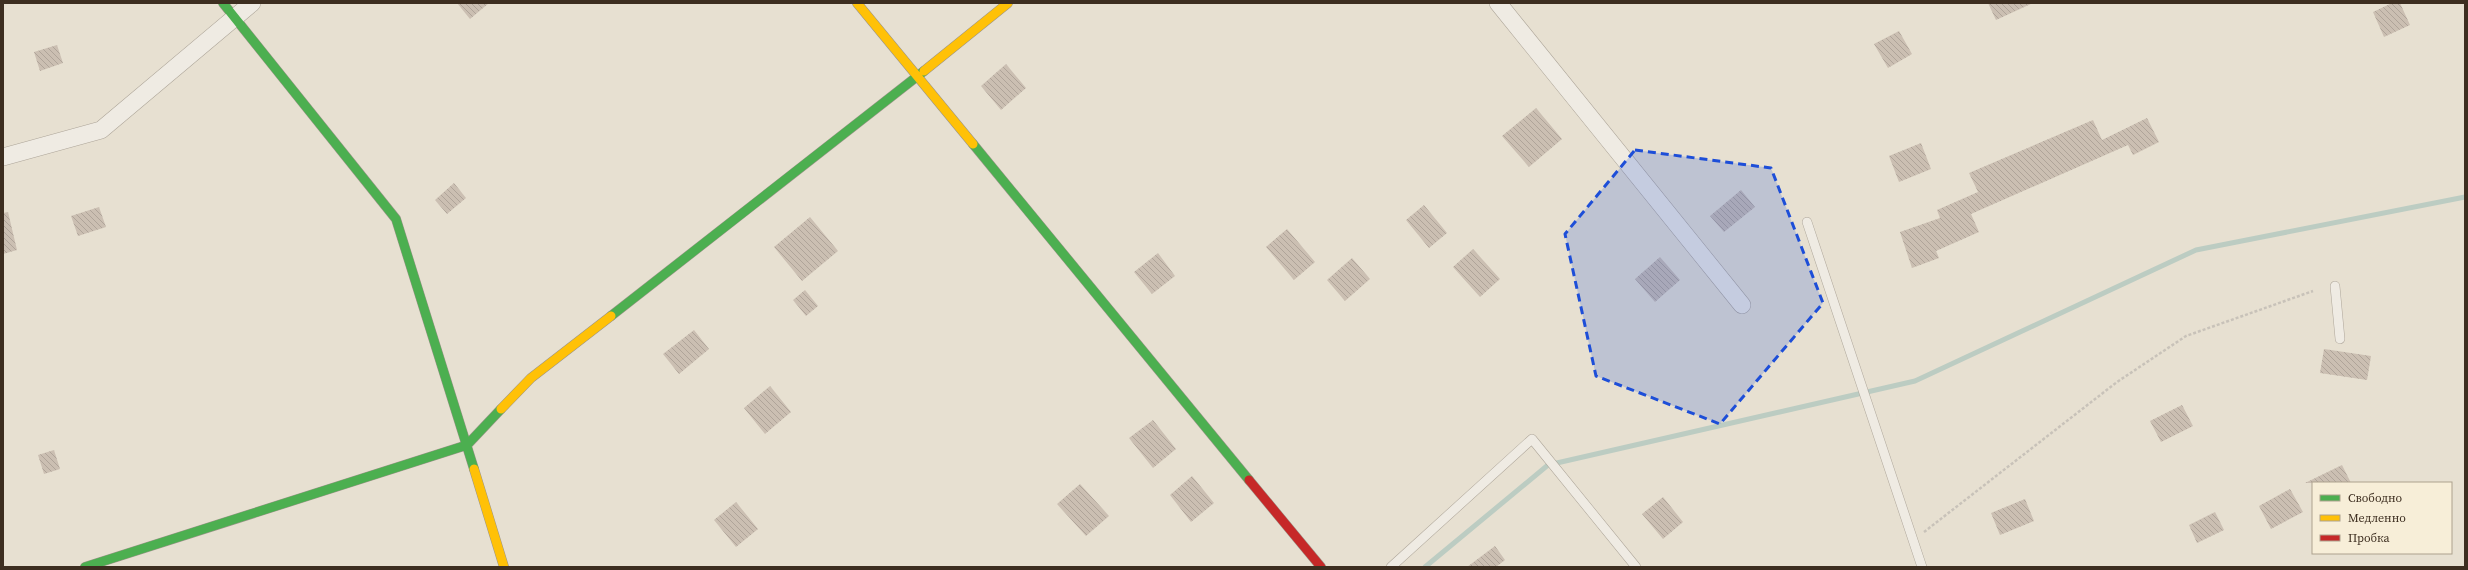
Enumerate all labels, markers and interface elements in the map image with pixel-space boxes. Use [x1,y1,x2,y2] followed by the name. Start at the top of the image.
[2312,482,2452,554] legend
[2348,490,2403,506] text: Свободно
[2348,510,2406,526] text: Медленно
[2348,530,2391,546] text: Пробка

